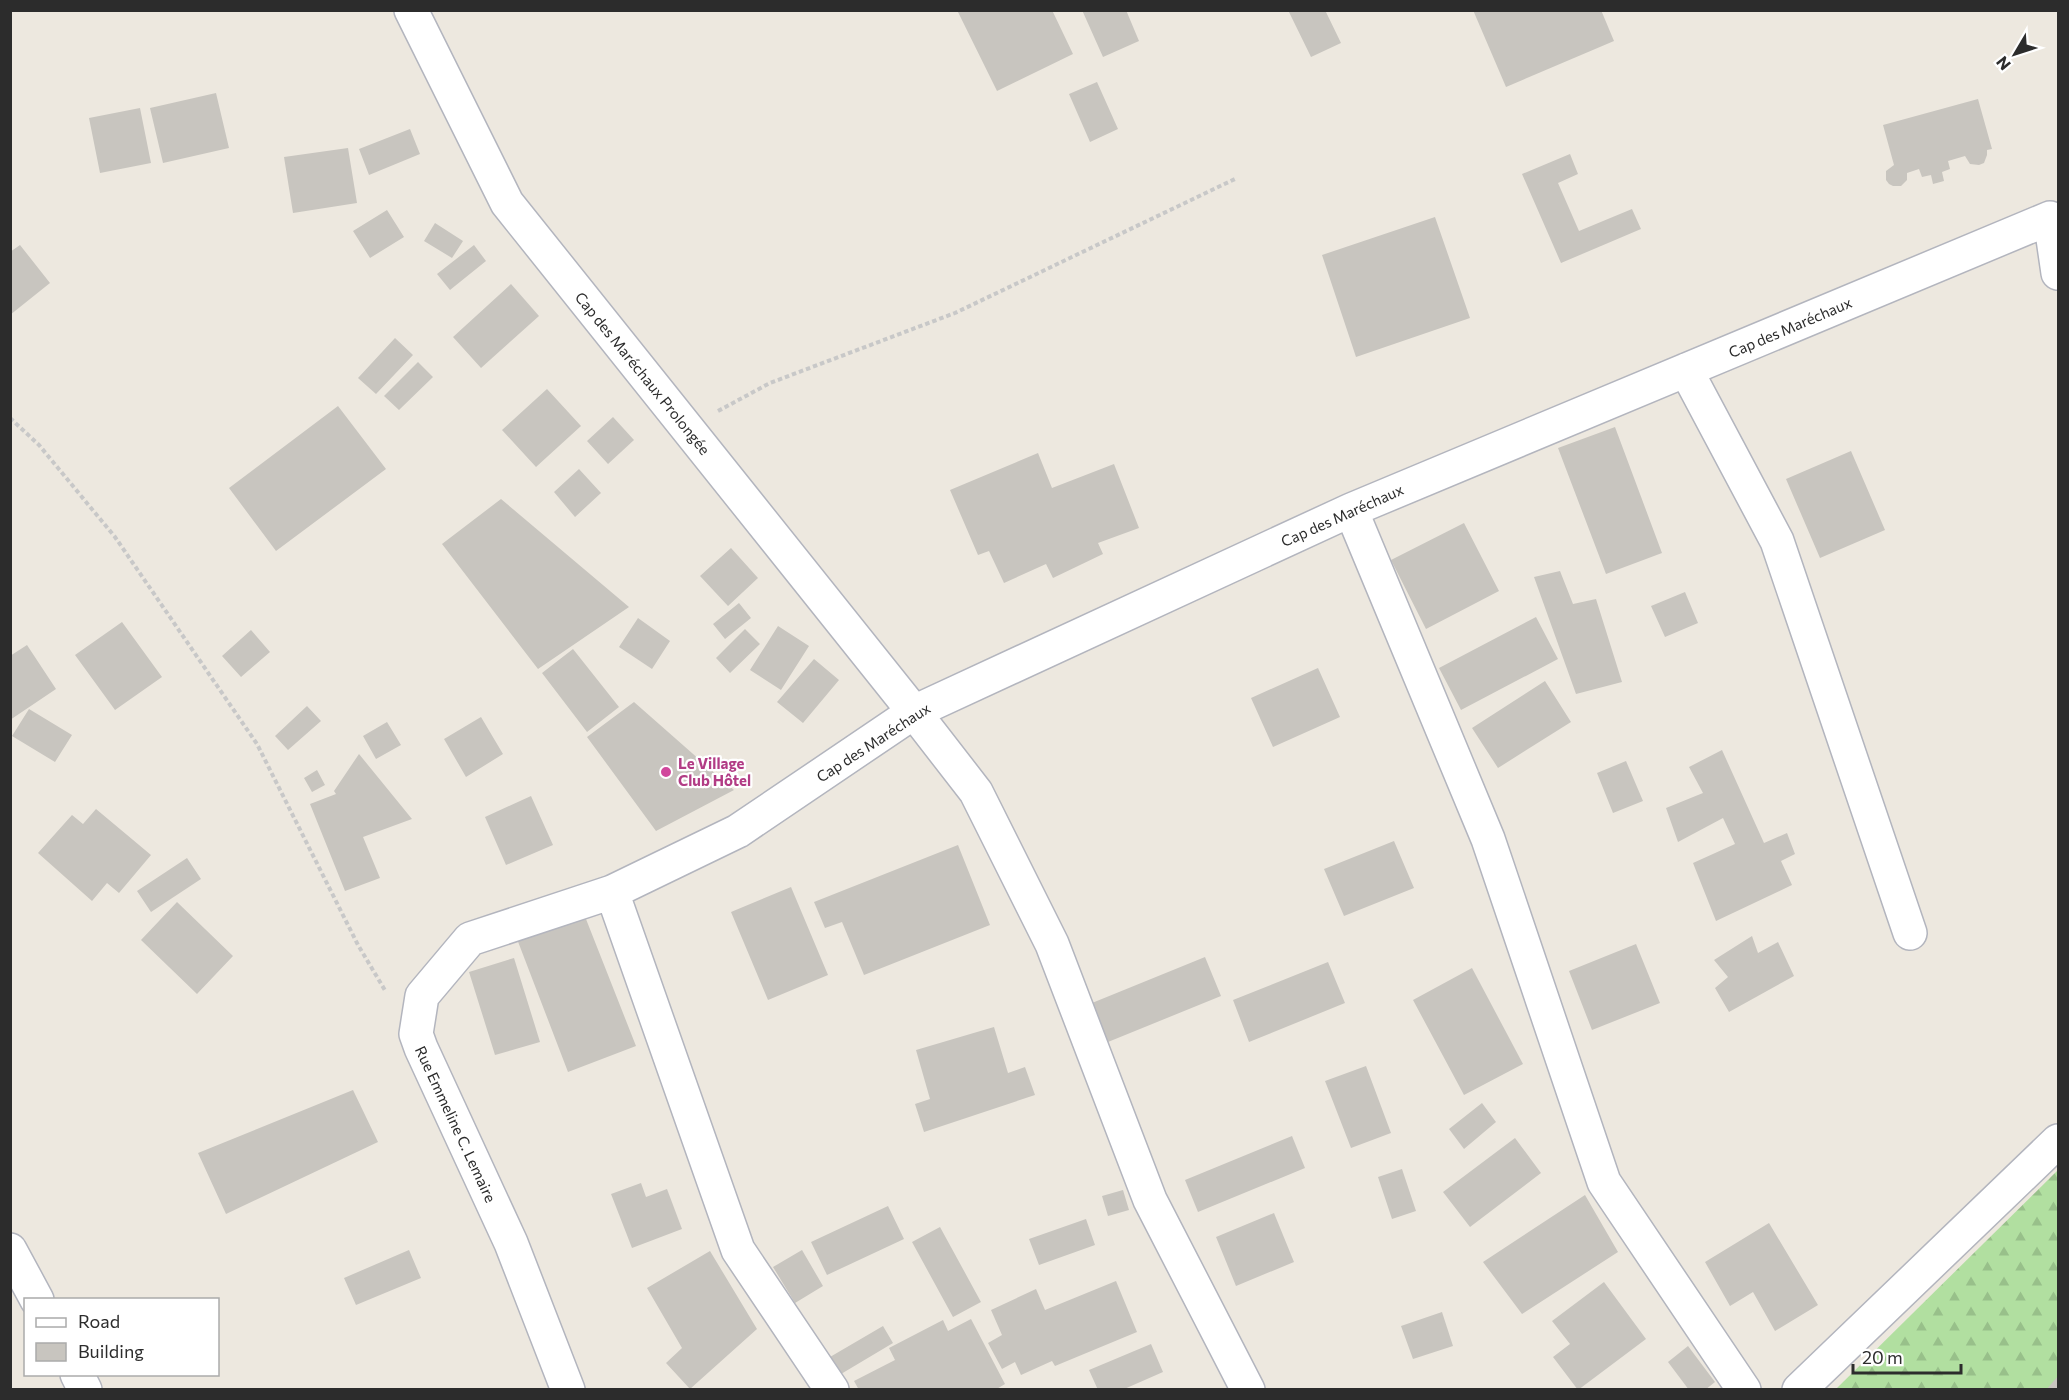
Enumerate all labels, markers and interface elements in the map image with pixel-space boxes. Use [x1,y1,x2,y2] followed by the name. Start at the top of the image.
[1985,24,2045,84] north arrow
[1992,53,2014,74] text: N
[572,288,714,458] street label: Cap des Maréchaux Prolongée
[1726,293,1854,361] street label: Cap des Maréchaux
[1278,480,1406,550] street label: Cap des Maréchaux
[813,698,933,786] street label: Cap des Maréchaux
[678,754,751,789] place label: Le Village Club Hôtel
[659,765,673,779] marker: Le Village Club Hôtel
[412,1043,500,1205] street label: Rue Emmeline C. Lemaire
[24,1298,219,1376] legend
[78,1310,120,1332] text: Road
[1853,1337,1961,1375] scale bar
[78,1340,144,1362] text: Building
[1862,1346,1903,1368] text: 20 m

